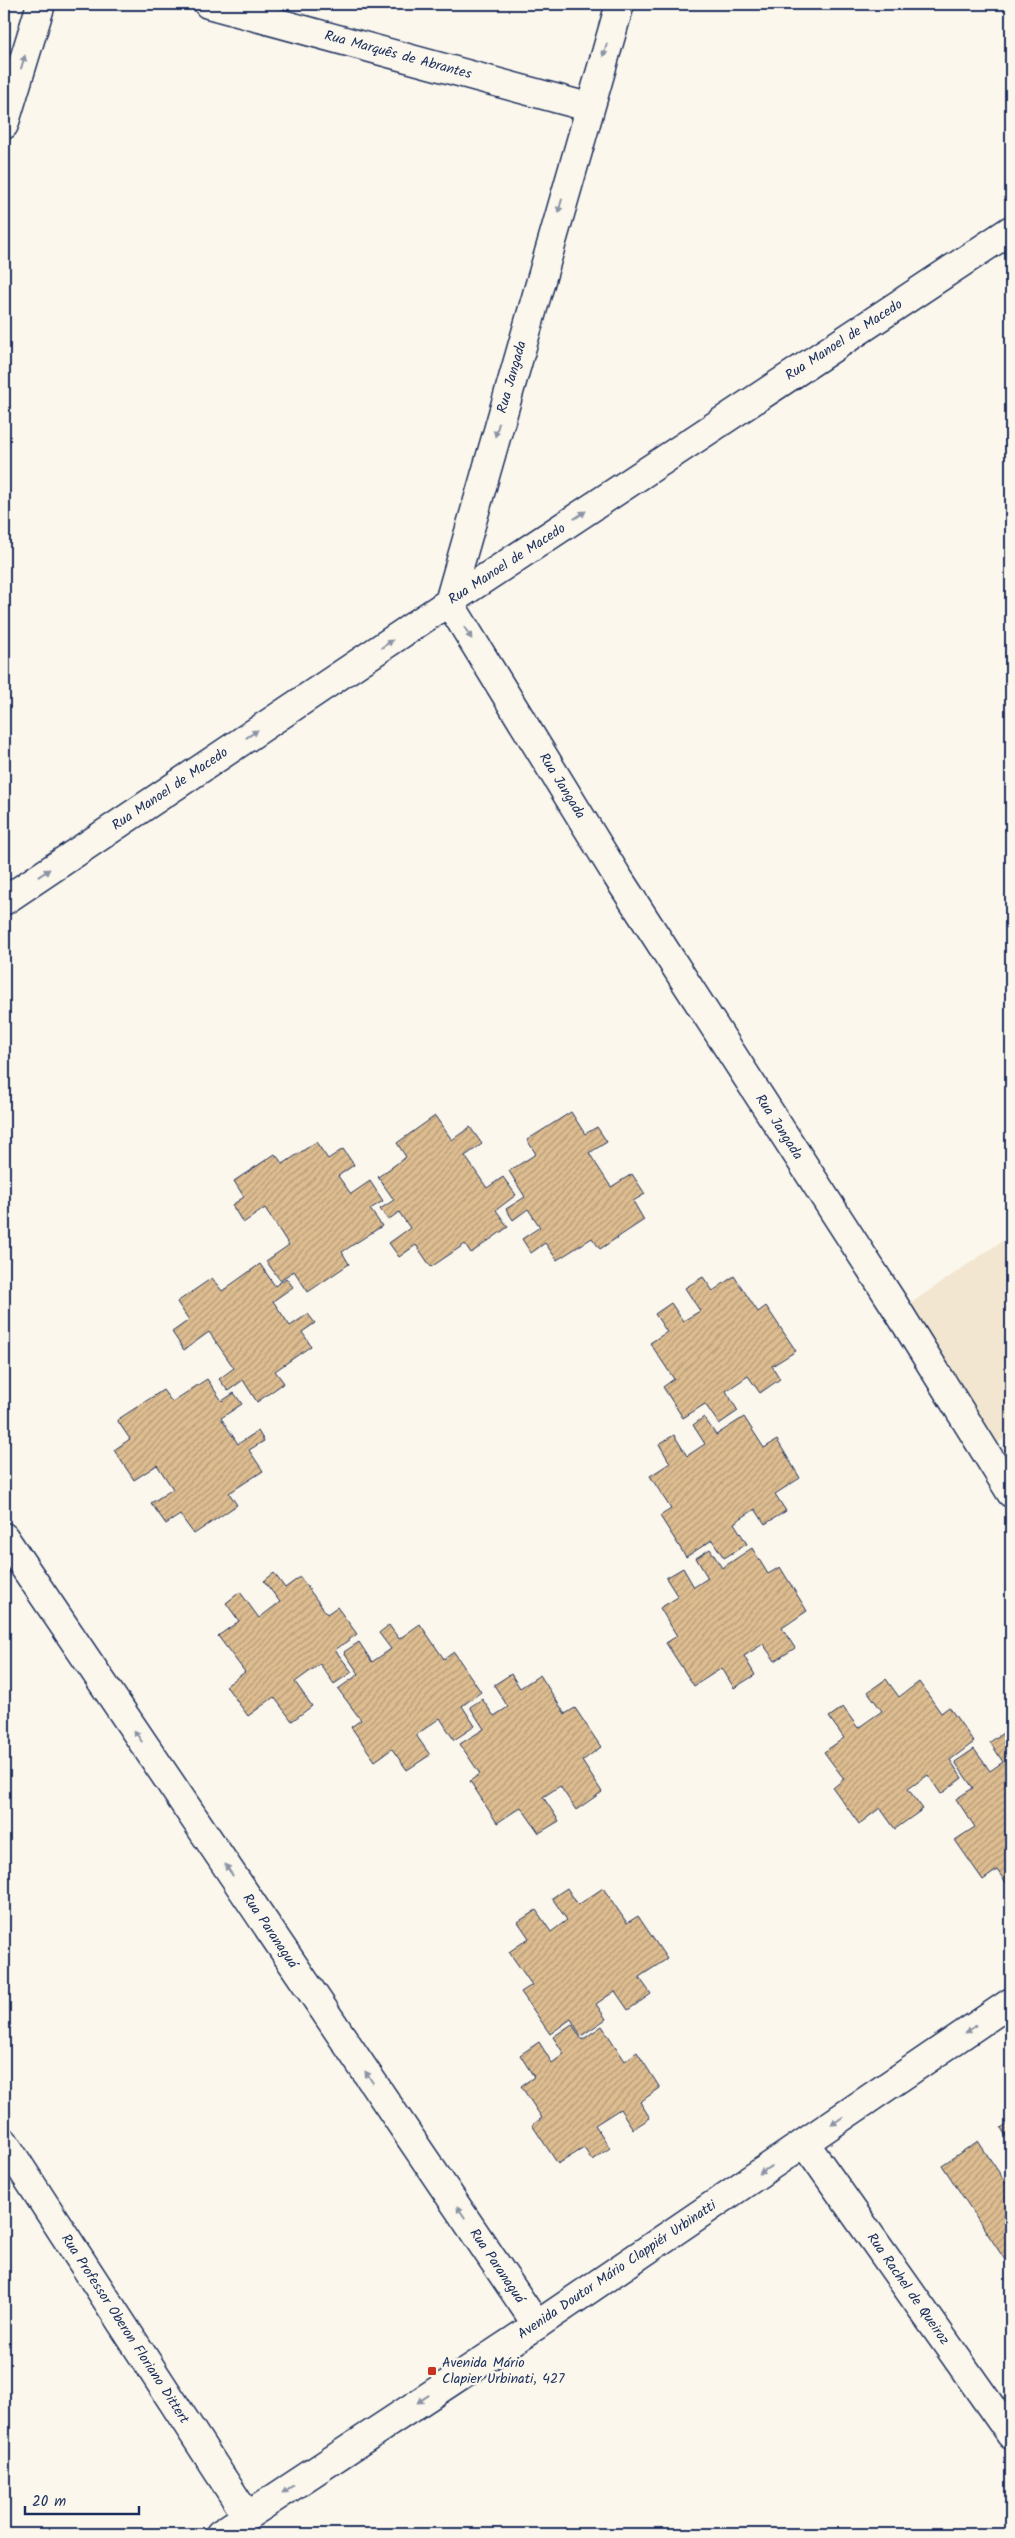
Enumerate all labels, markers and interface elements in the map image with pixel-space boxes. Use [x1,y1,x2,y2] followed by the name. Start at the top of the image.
[322,25,474,85] street label: Rua Marquês de Abrantes
[601,43,609,58] one-way arrow
[20,54,27,69] one-way arrow
[556,199,564,214] one-way arrow
[781,294,907,386] street label: Rua Manoel de Macedo
[491,338,533,416] street label: Rua Jangada
[493,423,501,438] one-way arrow
[574,510,587,520] one-way arrow
[444,518,570,610] street label: Rua Manoel de Macedo
[463,627,472,640] one-way arrow
[380,639,394,648] one-way arrow
[245,729,259,739] one-way arrow
[107,742,233,836] street label: Rua Manoel de Macedo
[533,749,591,823] street label: Rua Jangada
[37,868,51,878] one-way arrow
[749,1090,809,1164] street label: Rua Jangada
[133,1729,143,1743] one-way arrow
[224,1864,234,1877] one-way arrow
[237,1889,304,1974] street label: Rua Paranaguá
[964,2024,978,2034] one-way arrow
[365,2071,374,2084] one-way arrow
[830,2116,844,2126] one-way arrow
[758,2165,772,2175] one-way arrow
[513,2195,721,2345] street label: Avenida Doutor Mário Clappiér Urbinatti
[456,2205,466,2219] one-way arrow
[464,2224,531,2309] street label: Rua Paranaguá
[861,2229,955,2349] street label: Rua Rachel de Queiroz
[55,2230,195,2429] street label: Rua Professor Oberon Floriano Dittert
[442,2352,565,2390] place label: Avenida Mário Clapier Urbinati, 427
[426,2365,438,2377] marker: Avenida Mário Clapier Urbinati, 427
[416,2394,430,2404] one-way arrow
[25,2483,139,2515] scale bar
[281,2484,294,2494] one-way arrow
[32,2490,66,2514] text: 20 m

